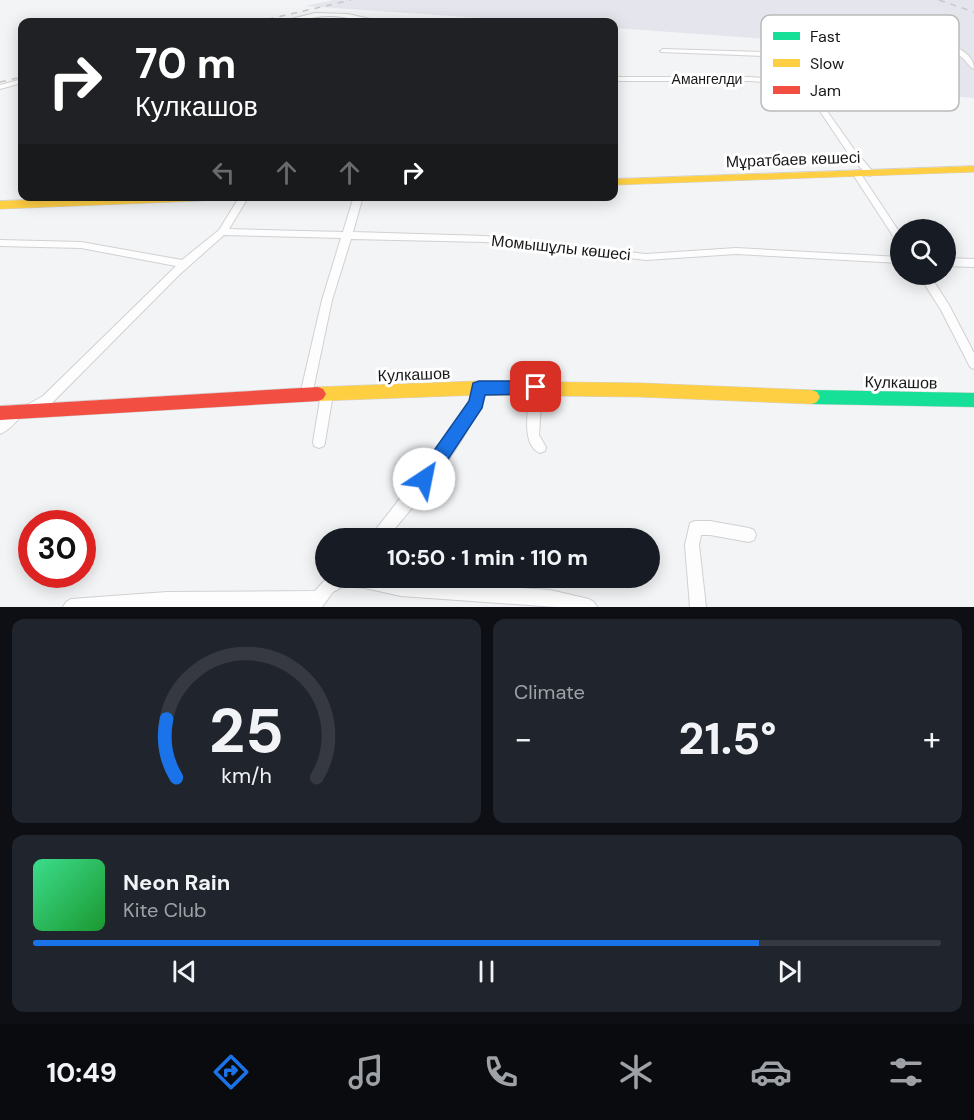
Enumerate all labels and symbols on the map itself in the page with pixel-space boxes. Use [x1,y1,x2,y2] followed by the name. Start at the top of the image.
[761,15,959,111] legend
[810,26,841,47] text: Fast
[810,53,844,74] text: Slow
[672,70,742,88] street label: Амангелди
[810,80,841,101] text: Jam
[725,147,861,172] street label: Мұратбаев көшесі
[490,230,632,265] street label: Момышұлы көшесі
[510,361,561,412] pin
[377,363,451,386] street label: Кулкашов
[864,371,938,394] street label: Кулкашов
[392,447,456,511] position arrow
[18,510,96,588] speed limit sign: 30

